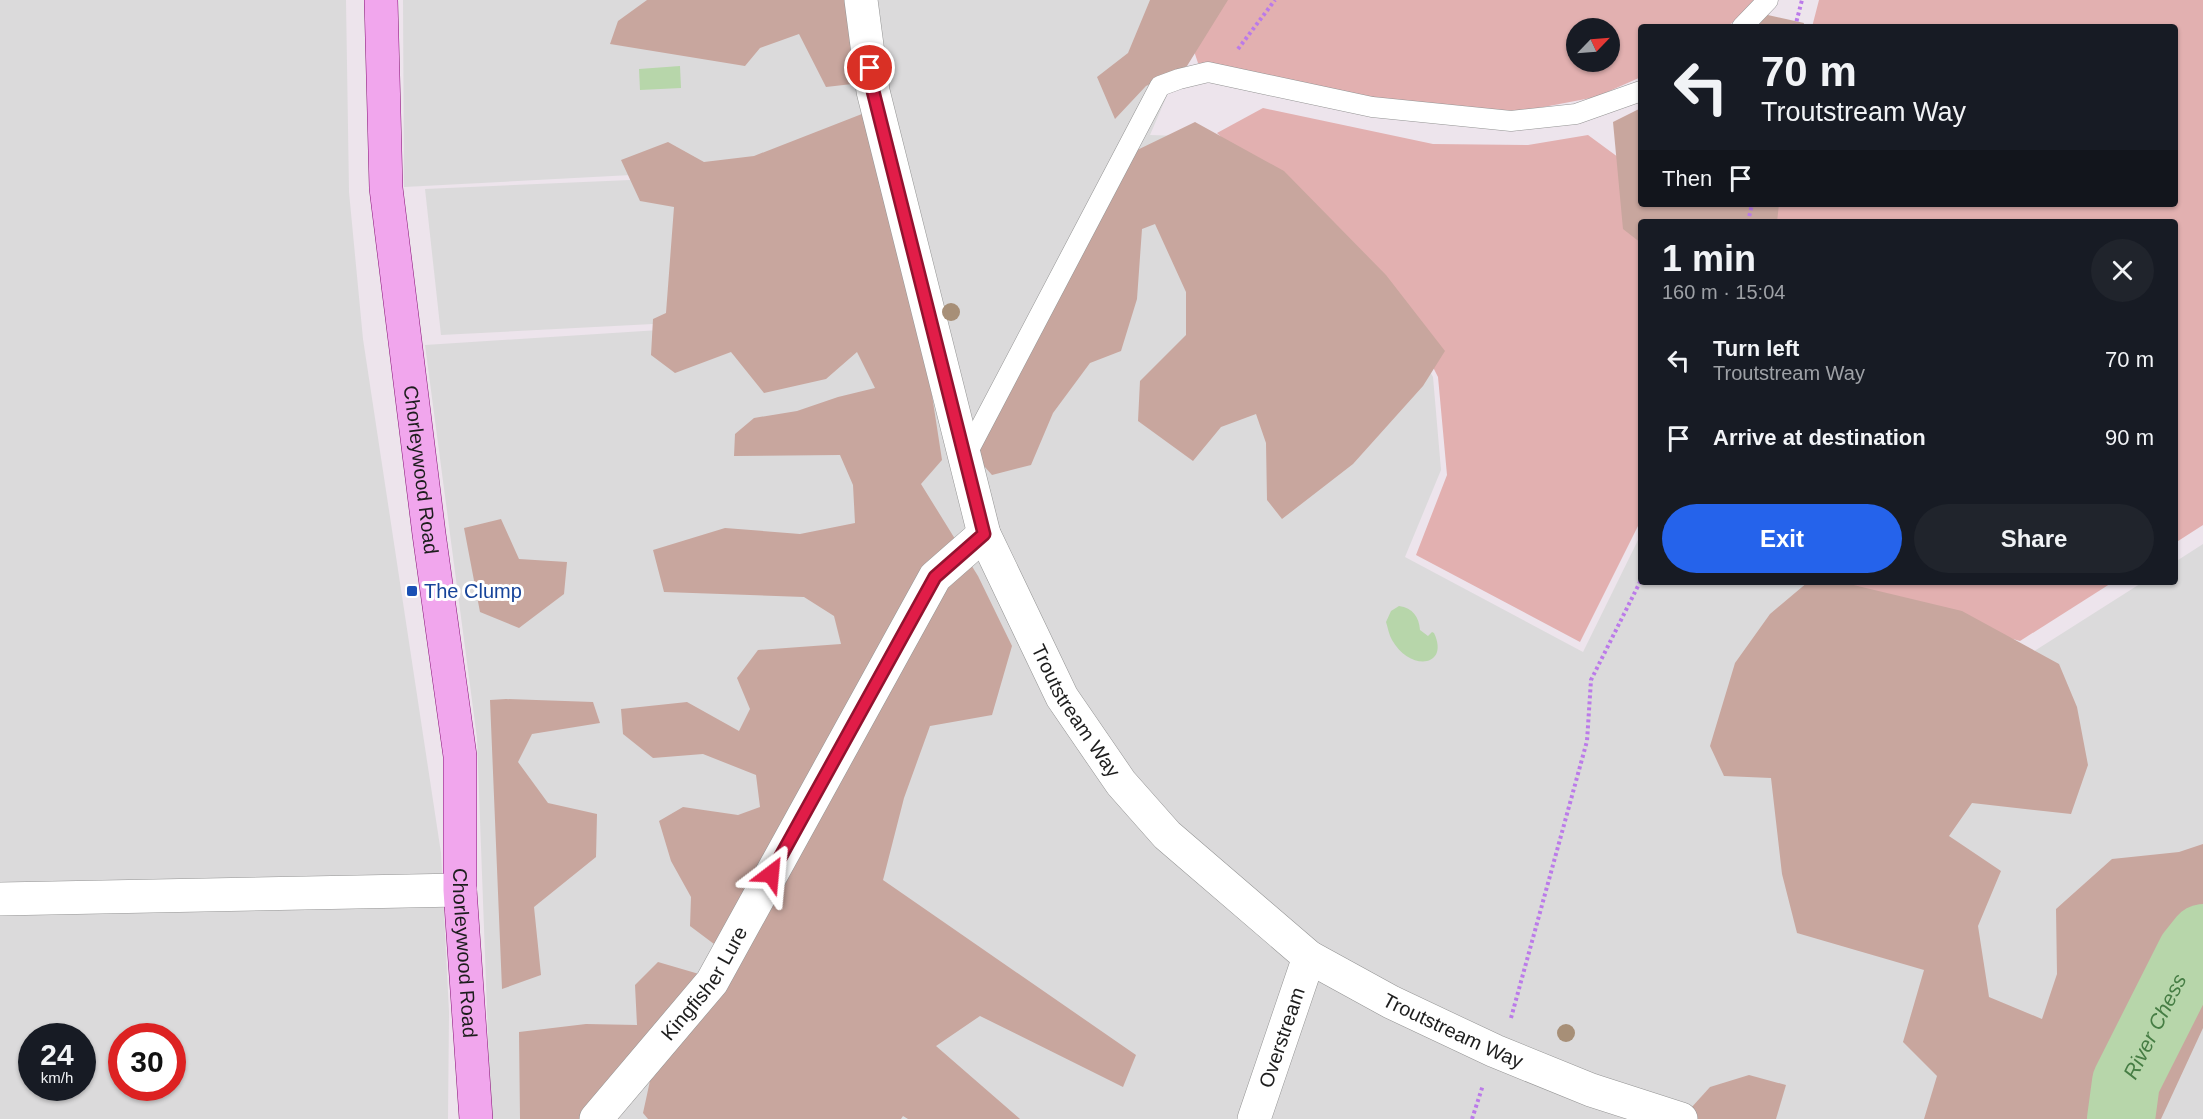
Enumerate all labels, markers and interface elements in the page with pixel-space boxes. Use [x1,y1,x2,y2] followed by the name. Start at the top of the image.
[1566,18,1620,72] north arrow
[1566,18,1620,72] map controls
[844,42,895,93] pin
[1662,48,1740,126] icon: left
[1761,48,1857,95] text: 70 m
[853,51,886,84] icon: arrive
[1761,97,1966,127] text: Troutstream Way
[1724,162,1757,195] icon: arrive
[1662,166,1712,191] text: Then
[1662,238,1756,279] text: 1 min
[2091,239,2154,302] button: close
[1662,281,1785,303] text: 160 m · 15:04
[1713,336,1799,361] text: Turn left
[1662,344,1695,377] icon: left
[2105,347,2154,372] text: 70 m
[1713,362,1865,384] text: Troutstream Way
[400,384,443,556] street label: Chorleywood Road
[1662,422,1695,455] icon: arrive
[1713,425,1926,450] text: Arrive at destination
[2105,425,2154,450] text: 90 m
[1662,504,1902,573] button: Exit
[1914,504,2154,573] button: Share
[424,580,522,602] place label: The Clump
[405,584,419,598] marker: The Clump
[1027,641,1125,781] street label: Troutstream Way
[739,842,803,906] position arrow
[449,868,481,1039] street label: Chorleywood Road
[657,923,751,1045] street label: Kingfisher Lure
[2118,969,2190,1082] water label: River Chess
[1254,985,1309,1091] street label: Overstream
[1379,989,1526,1072] street label: Troutstream Way
[108,1023,186,1101] speed limit sign: 30
[40,1038,74,1071] text: 24
[41,1069,73,1086] text: km/h

